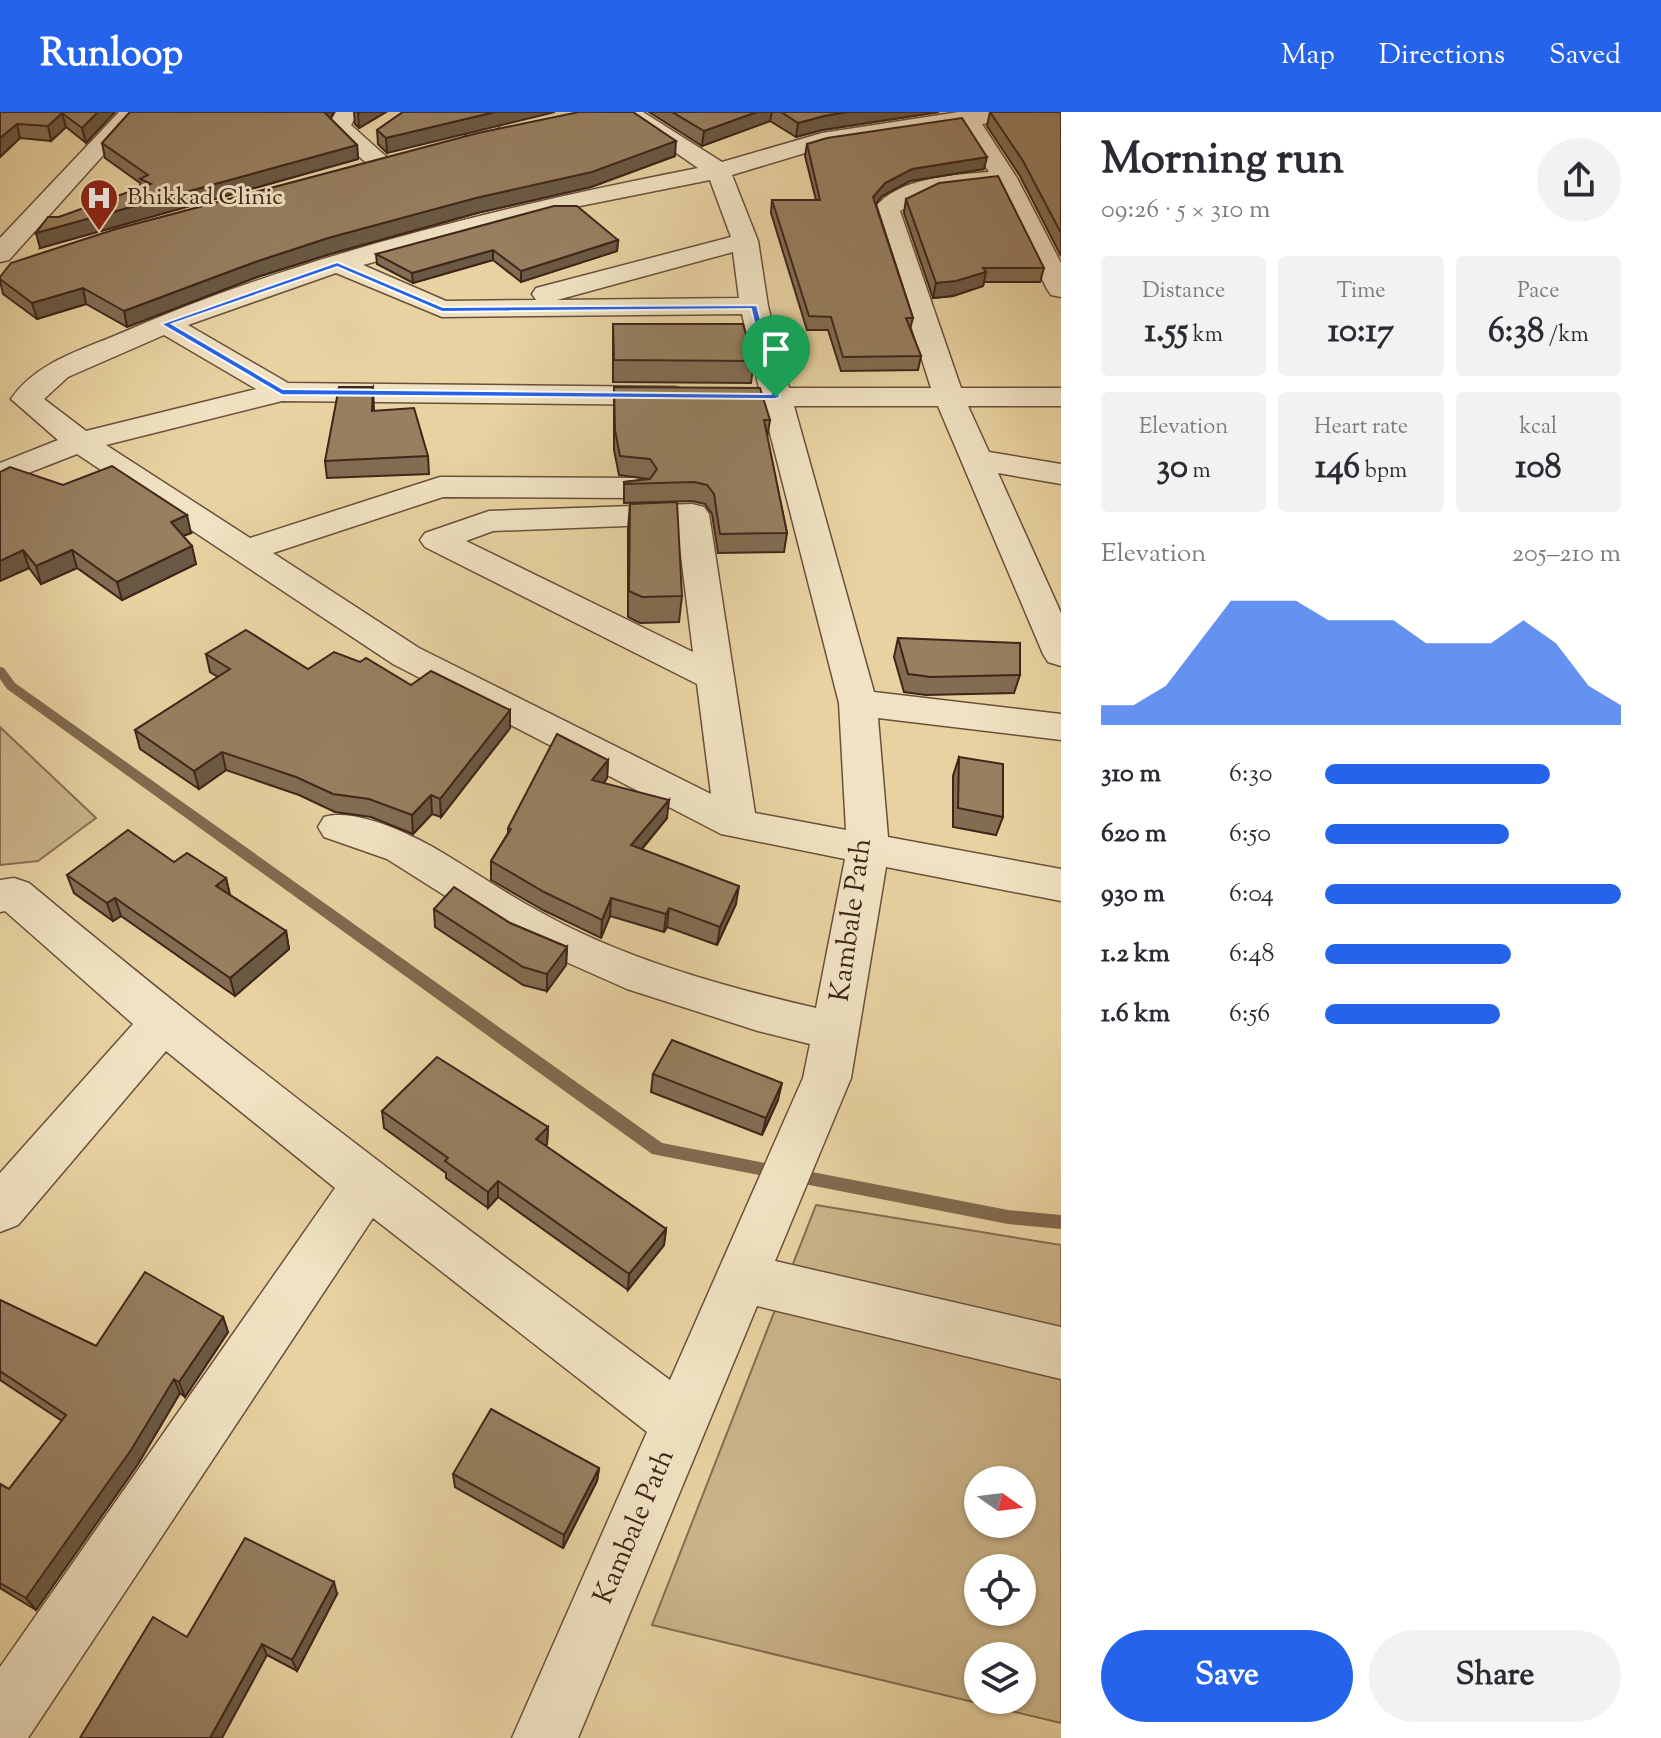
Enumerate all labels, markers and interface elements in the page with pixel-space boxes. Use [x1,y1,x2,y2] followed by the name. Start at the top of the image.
[40,29,183,83] text: Runloop
[1281,36,1335,76] text: Map
[1379,36,1505,76] text: Directions
[1549,36,1621,76] text: Saved
[1101,130,1344,193] text: Morning run
[1537,138,1621,222] button: share
[78,177,120,232] hospital icon: Bhikkad Clinic
[127,181,283,215] place label: Bhikkad Clinic
[1101,192,1270,229] text: 09:26 · 5 × 310 m
[1142,276,1225,308] text: Distance
[1337,276,1385,308] text: Time
[1517,276,1559,308] text: Pace
[1144,308,1188,357] text: 1.55
[1328,308,1394,357] text: 10:17
[1488,308,1544,357] text: 6:38
[742,315,810,397] pin
[1188,320,1223,352] text: km
[1544,320,1589,352] text: /km
[754,327,798,371] icon: arrive
[1139,412,1228,444] text: Elevation
[1314,412,1408,444] text: Heart rate
[1519,412,1557,444] text: kcal
[1157,444,1188,493] text: 30
[1315,444,1360,493] text: 146
[1515,444,1561,493] text: 108
[1188,456,1211,488] text: m
[1360,456,1407,488] text: bpm
[1101,536,1206,573] text: Elevation
[1512,536,1621,573] text: 205–210 m
[1101,756,1161,793] text: 310 m
[1229,756,1272,793] text: 6:30
[1101,816,1167,853] text: 620 m
[1229,816,1271,853] text: 6:50
[821,836,883,1004] street label: Kambale Path
[1101,876,1165,913] text: 930 m
[1229,876,1274,913] text: 6:04
[1101,936,1170,973] text: 1.2 km
[1229,936,1275,973] text: 6:48
[1101,996,1170,1033] text: 1.6 km
[1229,996,1270,1033] text: 6:56
[584,1443,686,1611] street label: Kambale Path
[964,1466,1036,1538] north arrow
[964,1466,1036,1714] map controls
[964,1554,1036,1626] button: locate
[1101,1630,1353,1722] button: Save
[1369,1630,1621,1722] button: Share
[964,1642,1036,1714] button: layers

